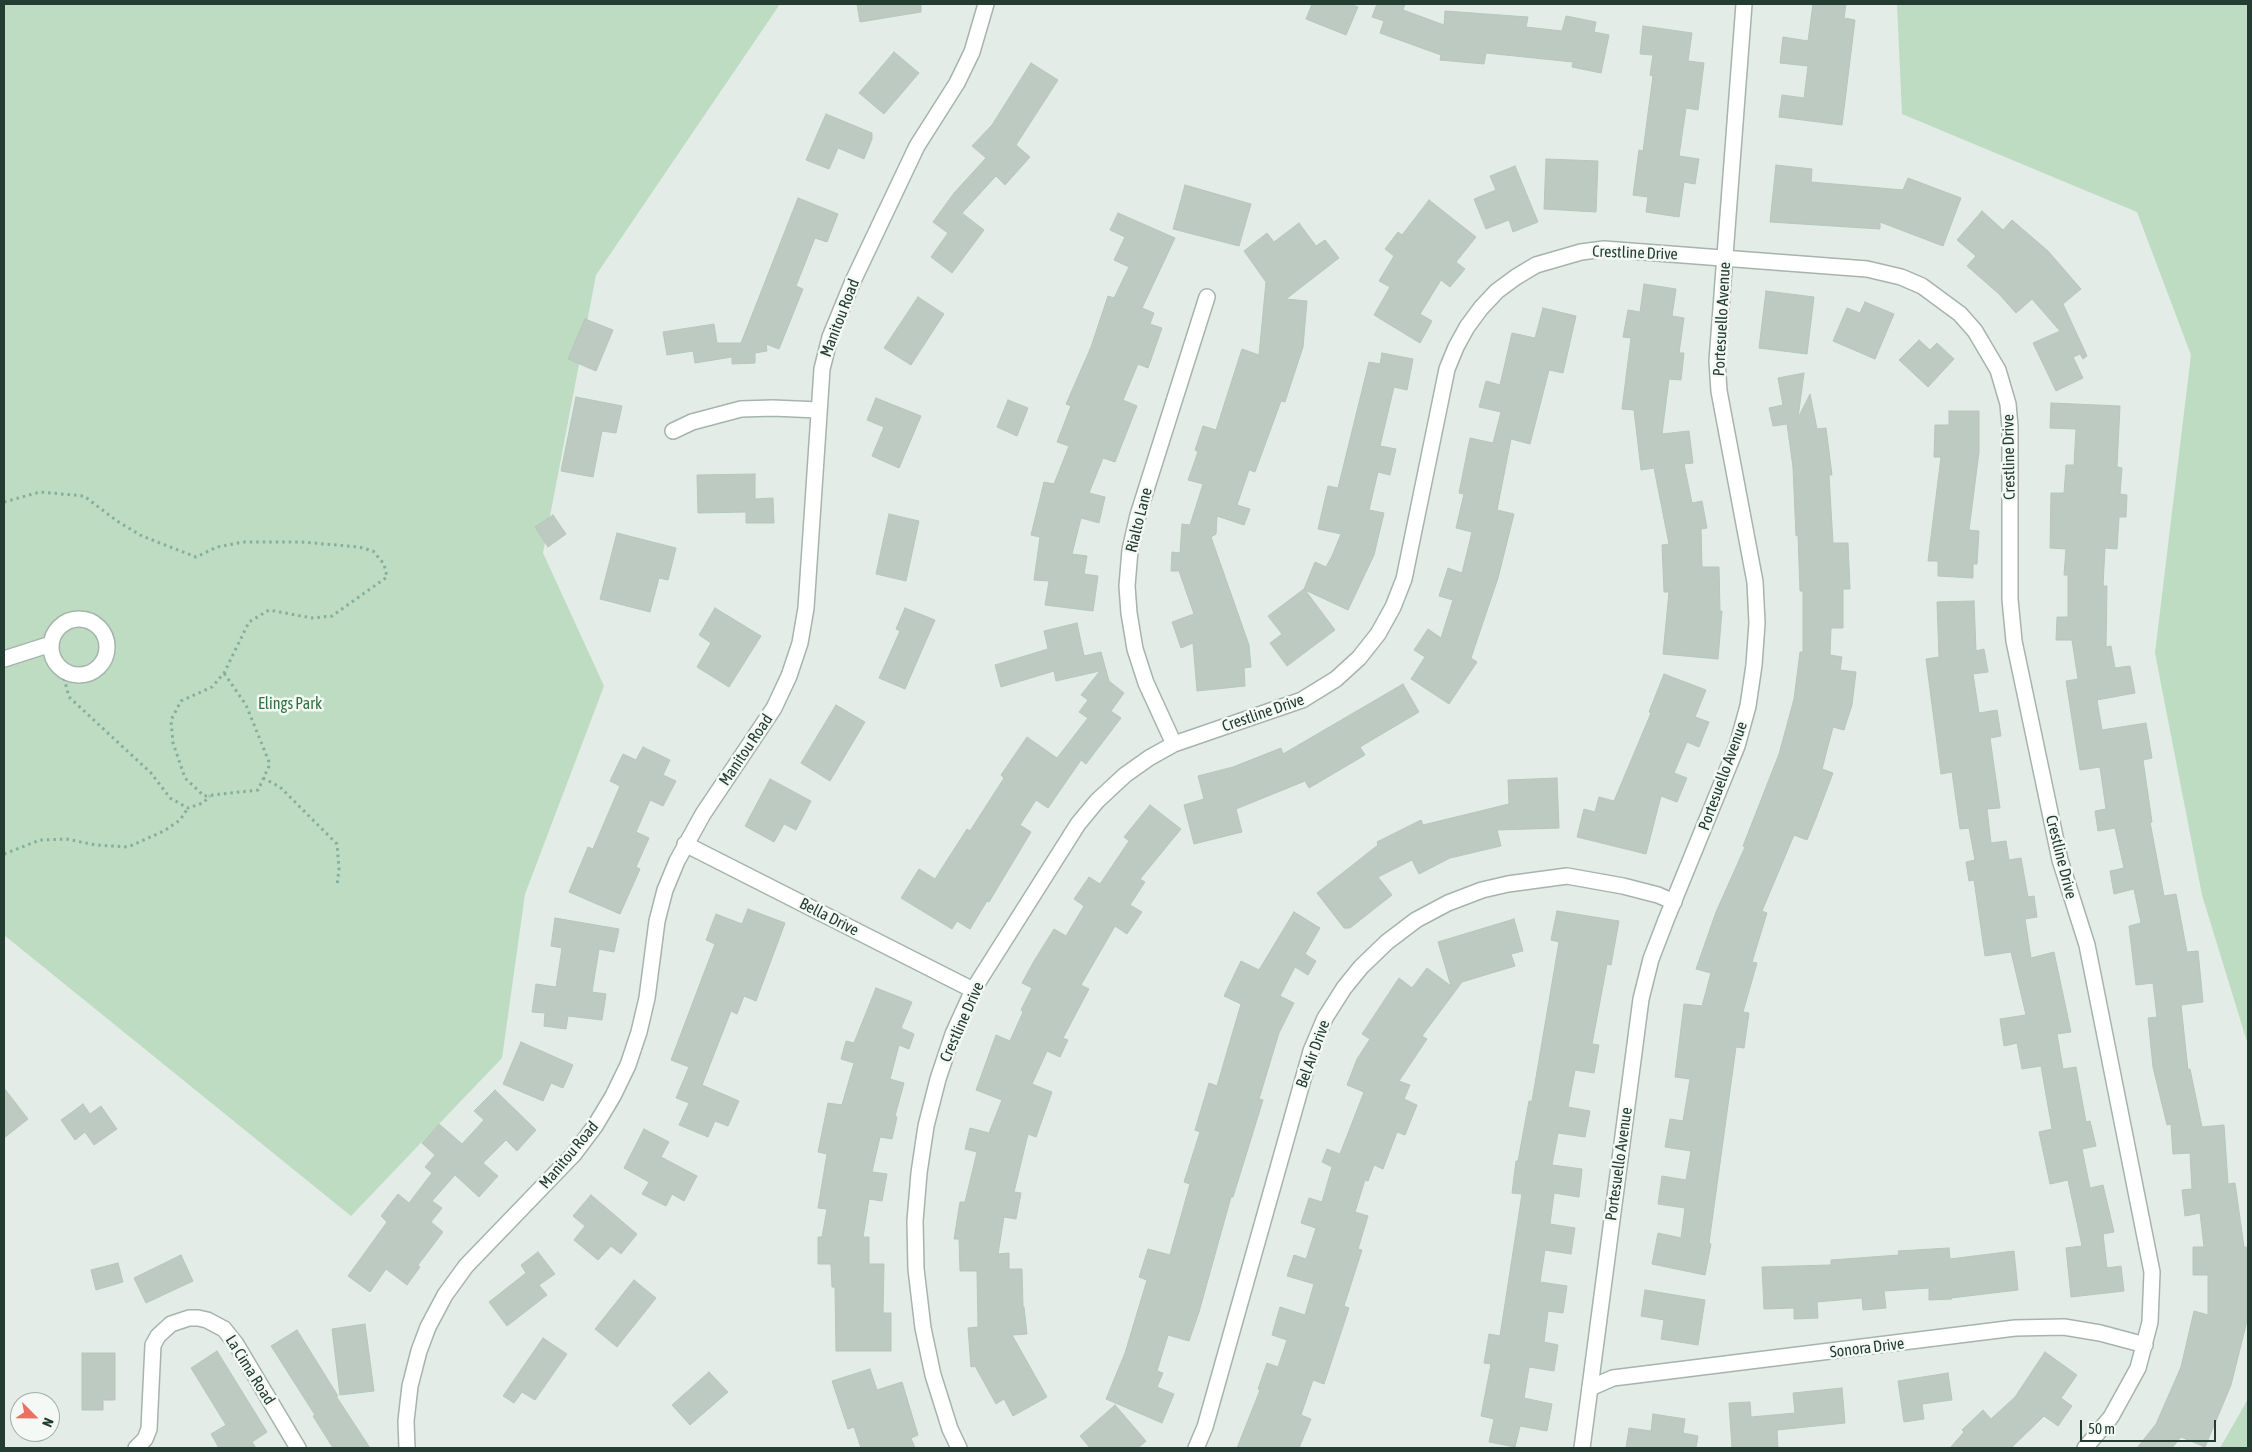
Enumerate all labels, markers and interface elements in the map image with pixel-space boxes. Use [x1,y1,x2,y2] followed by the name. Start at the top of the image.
[1592,242,1678,264] street label: Crestline Drive
[1709,261,1735,377] street label: Portesuello Avenue
[816,276,864,360] street label: Manitou Road
[1999,414,2019,500] street label: Crestline Drive
[1122,486,1156,554] street label: Rialto Lane
[1219,690,1307,736] street label: Crestline Drive
[258,694,322,714] park label: Elings Park
[715,711,777,789] street label: Manitou Road
[1694,719,1752,833] street label: Portesuello Avenue
[2041,813,2081,901] street label: Crestline Drive
[796,894,862,940] street label: Bella Drive
[936,979,988,1065] street label: Crestline Drive
[1292,1017,1334,1091] street label: Bel Air Drive
[1602,1106,1636,1222] street label: Portesuello Avenue
[535,1117,603,1193] street label: Manitou Road
[221,1332,279,1408] street label: La Cima Road
[1829,1334,1905,1362] street label: Sonora Drive
[10,1392,60,1442] north arrow
[2082,1410,2218,1442] scale bar
[39,1416,57,1429] text: N
[2088,1420,2115,1437] text: 50 m

